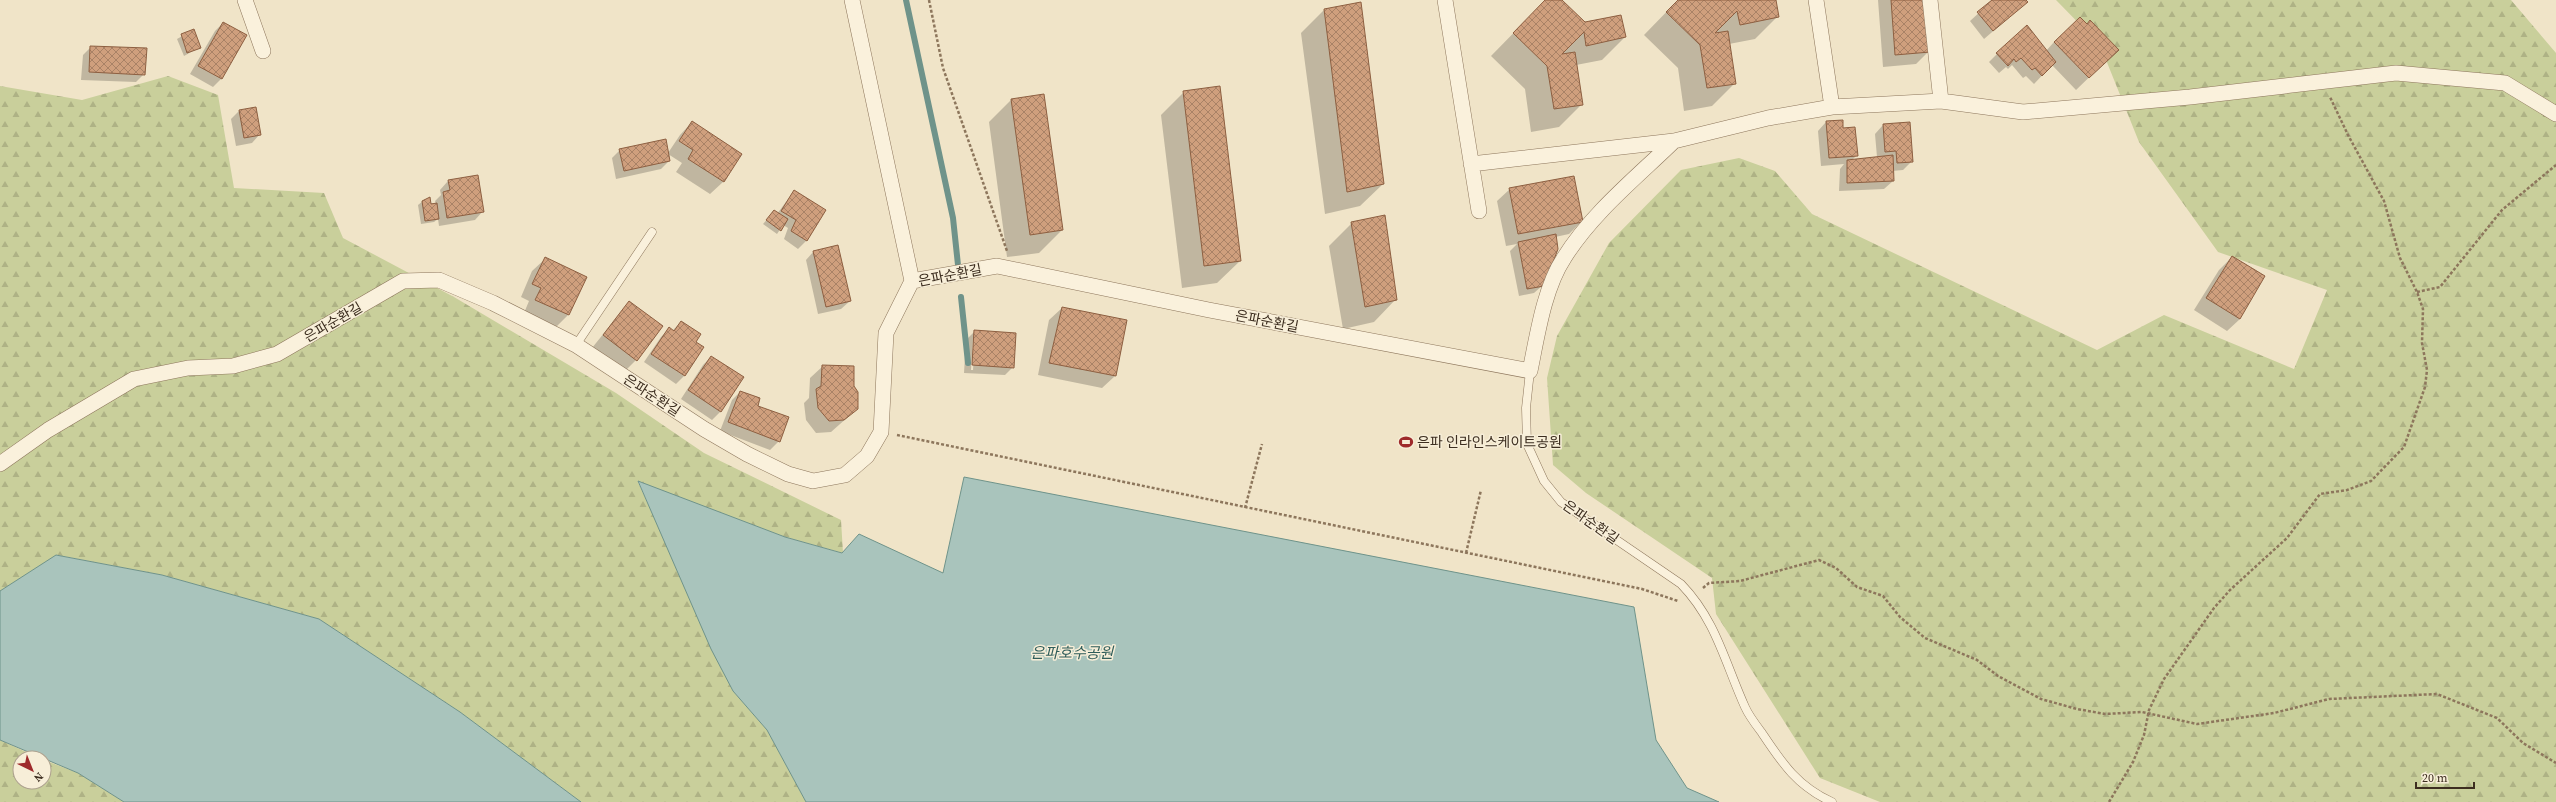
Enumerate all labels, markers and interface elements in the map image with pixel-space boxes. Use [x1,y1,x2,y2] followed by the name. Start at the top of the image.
[916,259,984,291] street label: 은파순환길
[300,297,366,347] street label: 은파순환길
[1233,305,1301,337] street label: 은파순환길
[620,369,684,421] street label: 은파순환길
[1417,432,1562,452] place label: 은파 인라인스케이트공원
[1398,434,1414,450] sports icon: 은파 인라인스케이트공원
[1559,495,1623,549] street label: 은파순환길
[1031,642,1115,663] water label: 은파호수공원
[12,750,52,790] north arrow
[2416,764,2474,790] scale bar
[30,769,47,785] text: N
[2422,770,2448,786] text: 20 m

